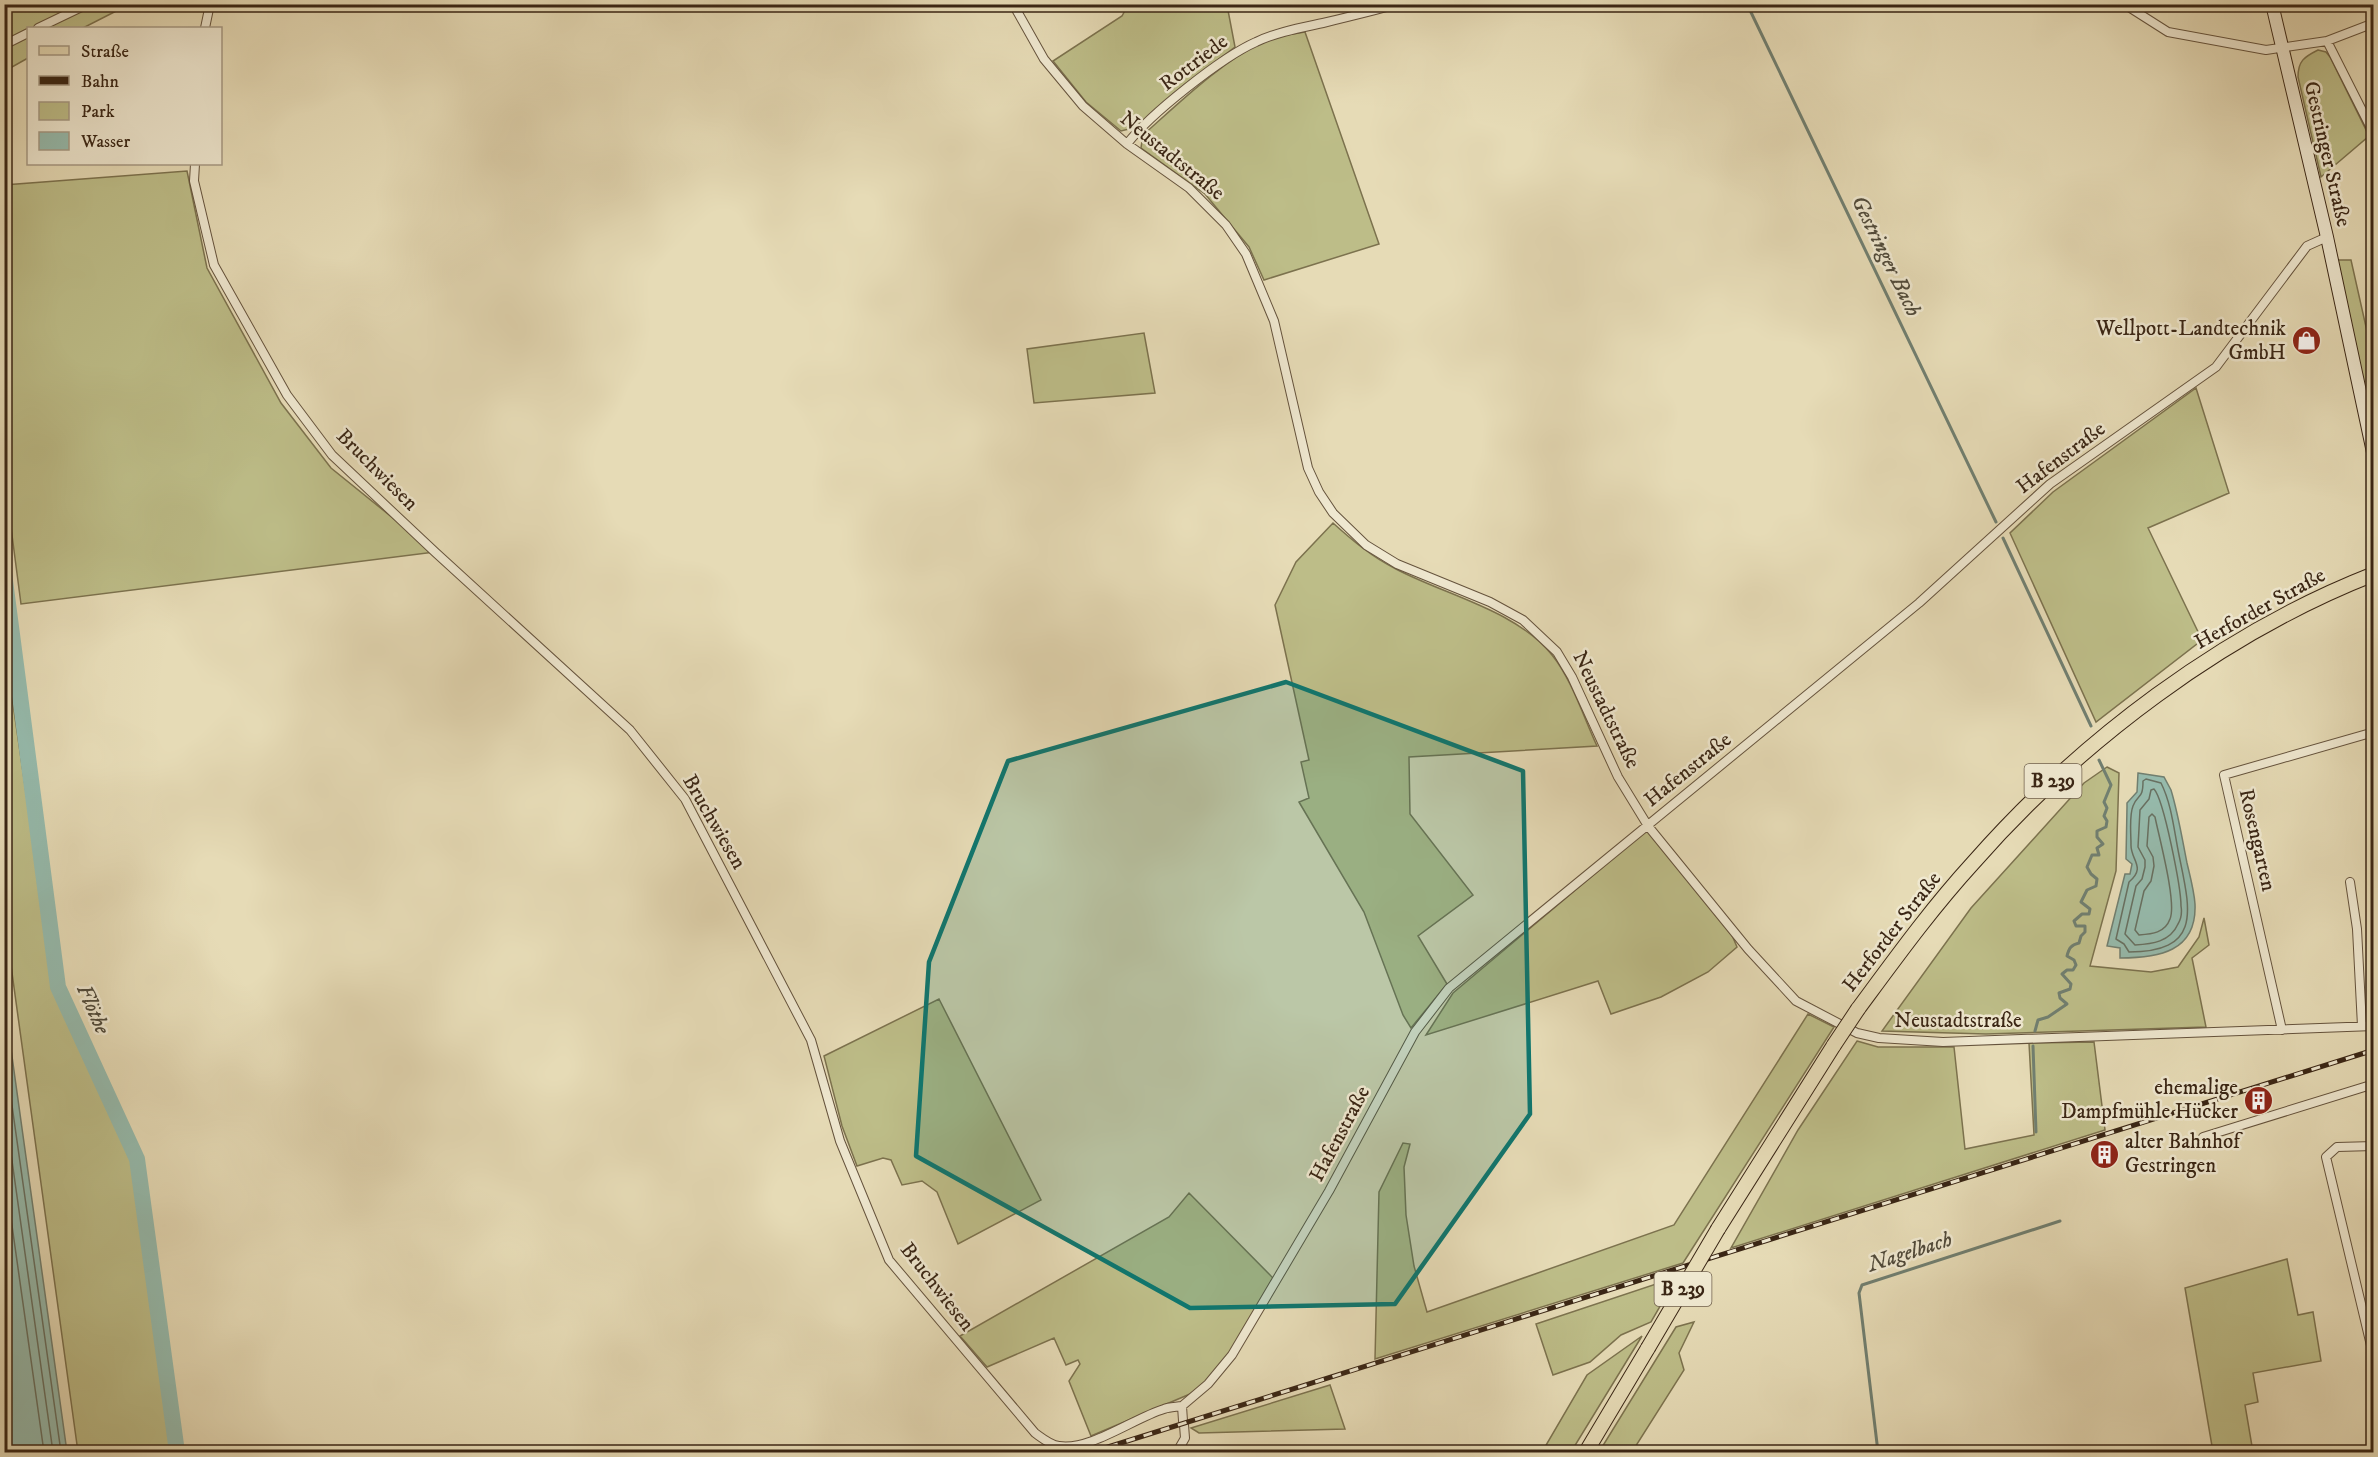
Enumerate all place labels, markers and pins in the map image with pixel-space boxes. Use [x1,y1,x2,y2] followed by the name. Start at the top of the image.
[2095,316,2287,366] place label: Wellpott-Landtechnik GmbH
[2291,325,2323,357] shop icon: Wellpott-Landtechnik GmbH
[2061,1075,2238,1125] place label: ehemalige Dampfmühle Hücker
[2243,1084,2275,1116] building icon: ehemalige Dampfmühle Hücker
[2125,1129,2243,1179] place label: alter Bahnhof Gestringen
[2088,1138,2120,1170] building icon: alter Bahnhof Gestringen

